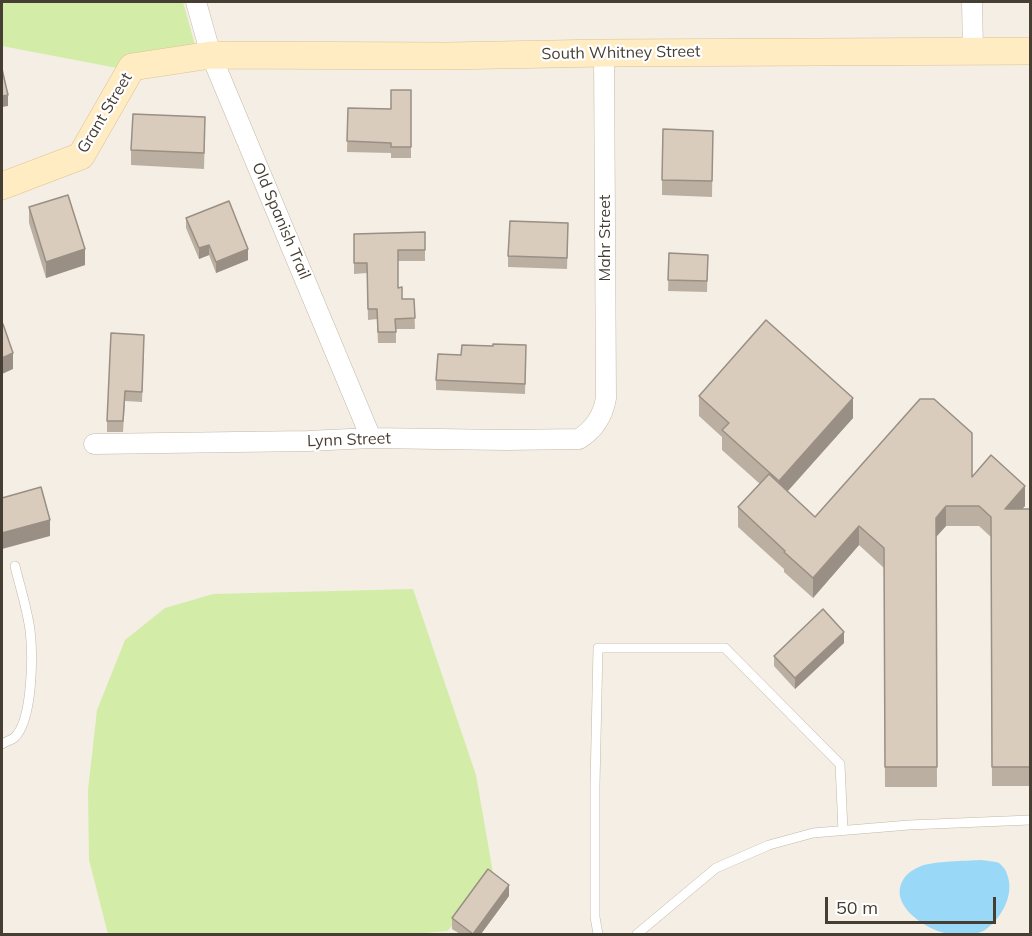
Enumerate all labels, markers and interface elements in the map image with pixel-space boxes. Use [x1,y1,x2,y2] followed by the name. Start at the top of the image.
[541,42,701,64] street label: South Whitney Street
[73,69,137,157] street label: Grant Street
[248,160,314,282] street label: Old Spanish Trail
[595,195,615,281] street label: Mahr Street
[307,429,391,451] street label: Lynn Street
[828,885,999,923] scale bar
[836,896,878,919] text: 50 m

